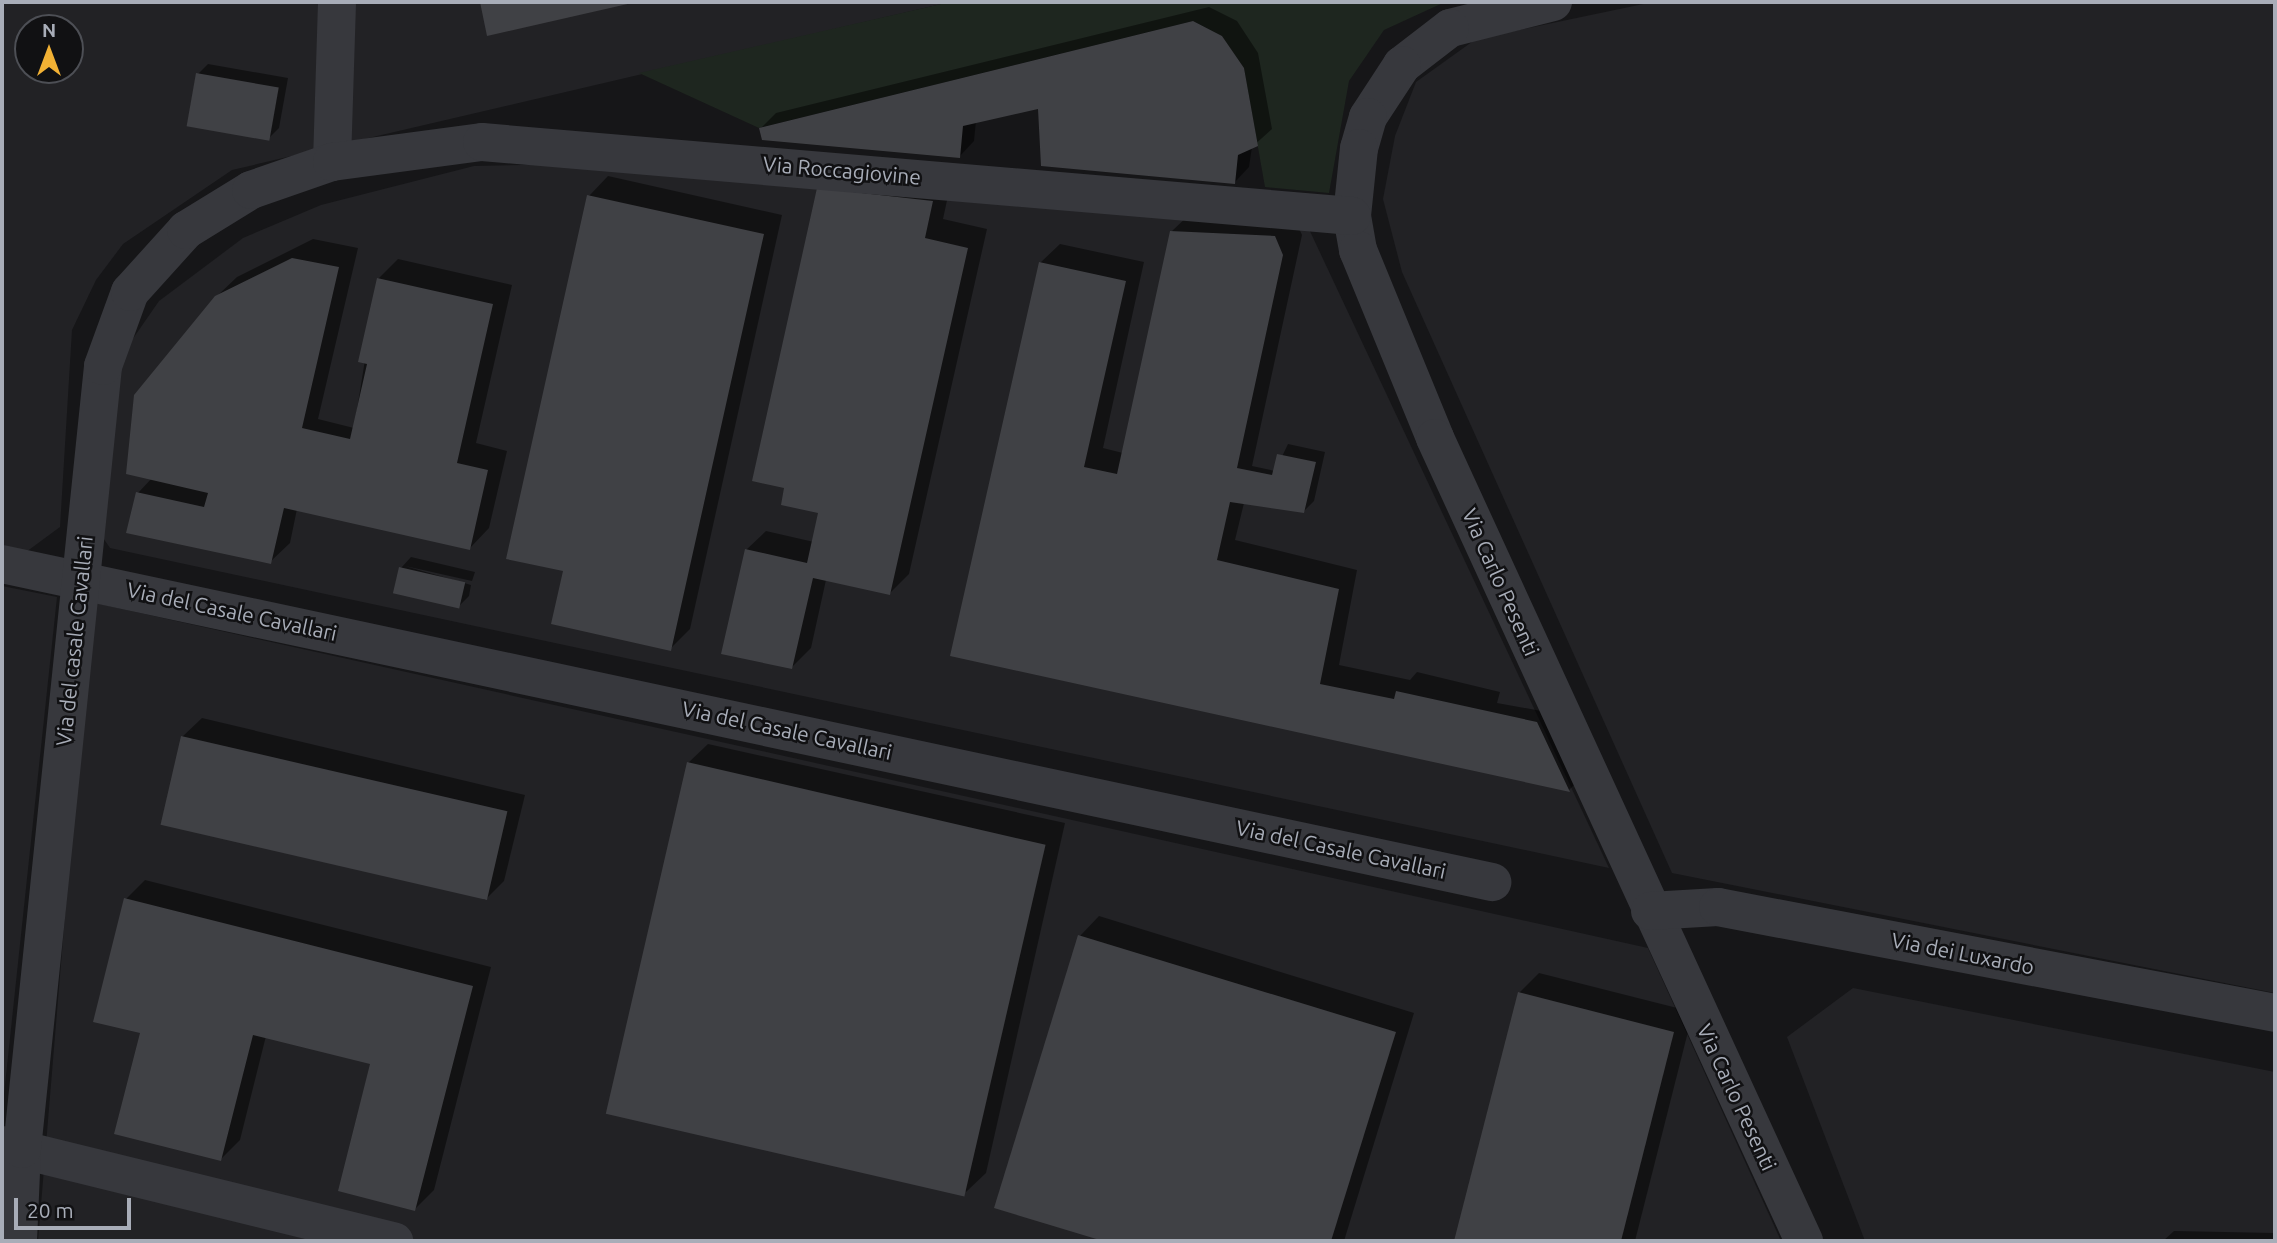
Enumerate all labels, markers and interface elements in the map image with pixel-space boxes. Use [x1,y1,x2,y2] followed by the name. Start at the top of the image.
[14,14,84,84] north arrow
[42,19,56,41] text: N
[762,151,922,189] street label: Via Roccagiovine
[1457,504,1545,660] street label: Via Carlo Pesenti
[50,535,98,747] street label: Via del casale Cavallari
[125,576,339,646] street label: Via del Casale Cavallari
[680,695,894,765] street label: Via del Casale Cavallari
[1234,814,1448,884] street label: Via del Casale Cavallari
[1889,927,2037,979] street label: Via dei Luxardo
[1692,1020,1782,1174] street label: Via Carlo Pesenti
[18,1184,135,1228] scale bar
[27,1198,74,1222] text: 20 m

